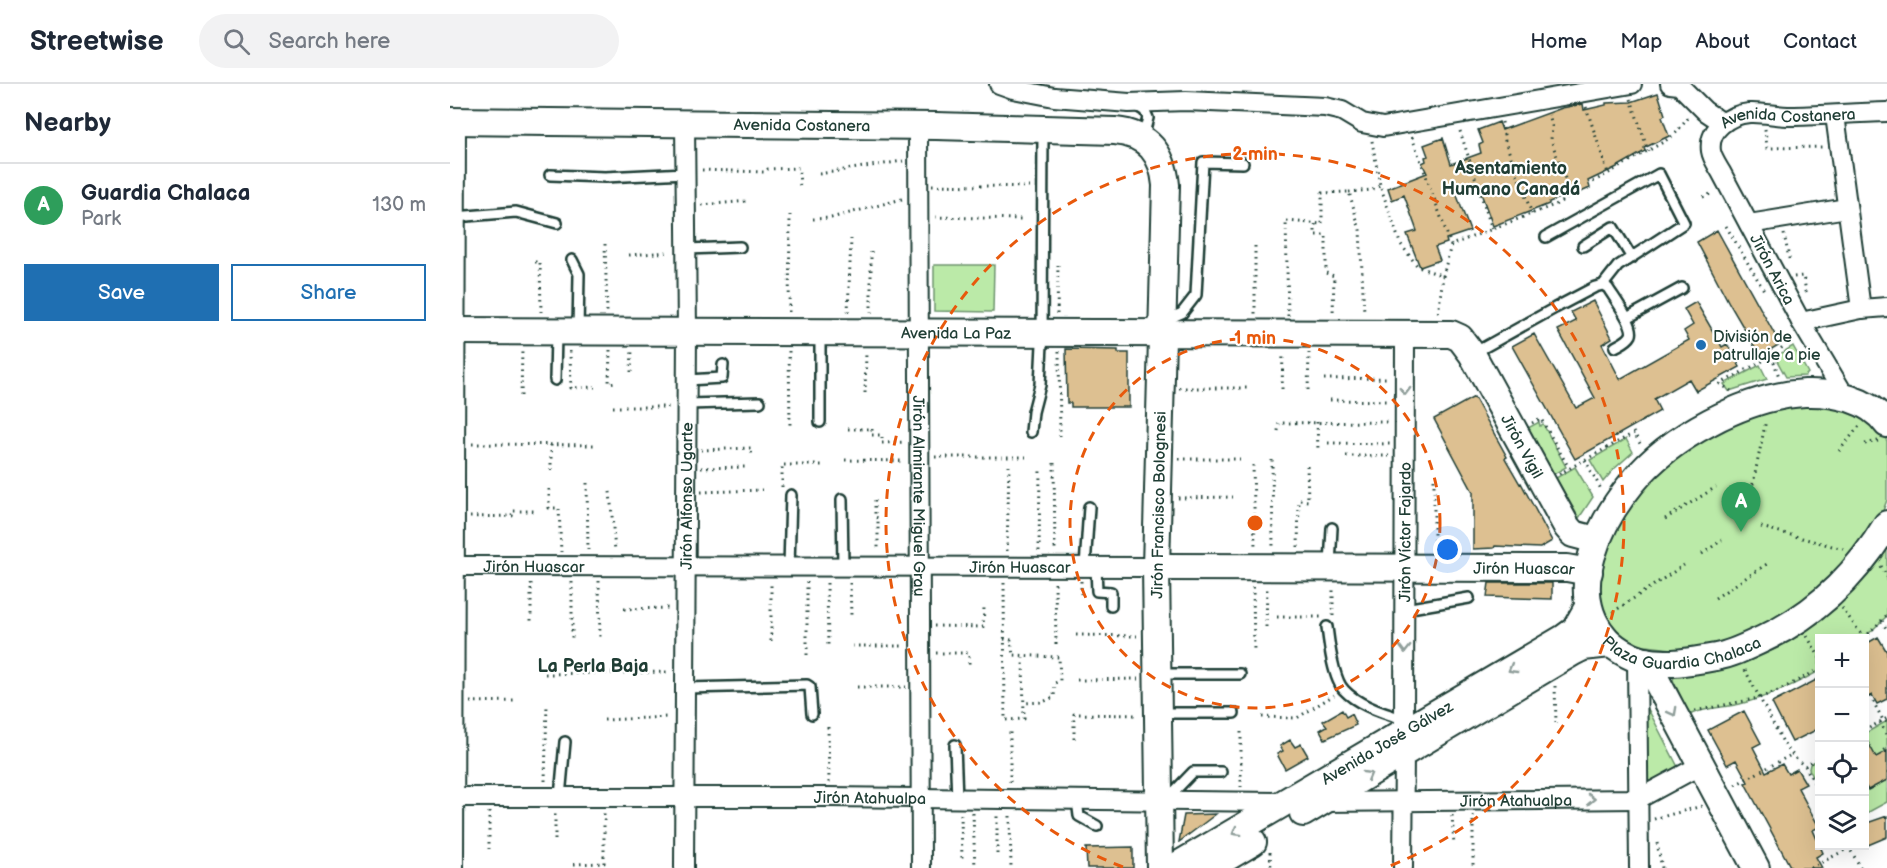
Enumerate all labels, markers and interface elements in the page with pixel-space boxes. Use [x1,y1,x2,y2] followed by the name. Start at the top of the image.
[199,14,619,68] search box
[30,25,163,58] text: Streetwise
[220,25,253,58] icon: search
[268,28,390,55] text: Search here
[1530,29,1587,54] text: Home
[1620,29,1662,54] text: Map
[1695,29,1750,54] text: About
[1783,29,1857,54] text: Contact
[1717,105,1856,133] street label: Avenida Costanera
[24,108,111,139] text: Nearby
[734,116,870,136] street label: Avenida Costanera
[1232,144,1278,165] text: 2 min
[1442,158,1580,200] district label: Asentamiento Humano Canadá
[81,180,250,207] text: Guardia Chalaca
[37,193,50,217] text: A
[372,193,426,217] text: 130 m
[81,207,121,231] text: Park
[1745,231,1798,308] street label: Jirón Arica
[24,264,219,321] button: Save
[231,264,426,321] button: Share
[901,324,1011,344] street label: Avenida La Paz
[1234,328,1276,349] text: 1 min
[1713,328,1821,365] place label: División de patrullaje a pie
[1694,338,1708,352] marker: División de patrullaje a pie
[1399,387,1411,396] one-way arrow
[908,395,928,597] street label: Jirón Almirante Miguel Grau
[1148,411,1171,599] street label: Jirón Francisco Bolognesi
[1496,412,1546,482] street label: Jirón Vigil
[678,422,697,570] street label: Jirón Alfonso Ugarte
[1396,462,1416,602] street label: Jirón Víctor Fajardo
[1722,482,1760,532] pin: A
[1245,513,1265,533] centre of rings
[1433,535,1462,564] your location
[483,558,585,577] street label: Jirón Huascar
[969,559,1071,578] street label: Jirón Huascar
[1473,560,1576,580] street label: Jirón Huascar
[1601,623,1767,647] street label: Plaza Guardia Chalaca
[1598,632,1764,674] text: Plaza Guardia Chalaca
[1815,634,1869,850] map controls
[1815,634,1869,688] button: +
[1399,645,1411,654] one-way arrow
[537,656,649,677] district label: La Perla Baja
[1508,661,1518,673] one-way arrow
[1815,688,1869,742] button: −
[1318,697,1457,790] street label: Avenida José Gálvez
[1666,706,1677,717] one-way arrow
[1815,742,1869,796] button: locate
[1362,771,1373,782] one-way arrow
[814,789,926,809] street label: Jirón Atahualpa
[1460,792,1572,812] street label: Jirón Atahualpa
[1587,793,1596,805] one-way arrow
[1815,796,1869,850] button: layers
[1232,825,1242,836] one-way arrow

